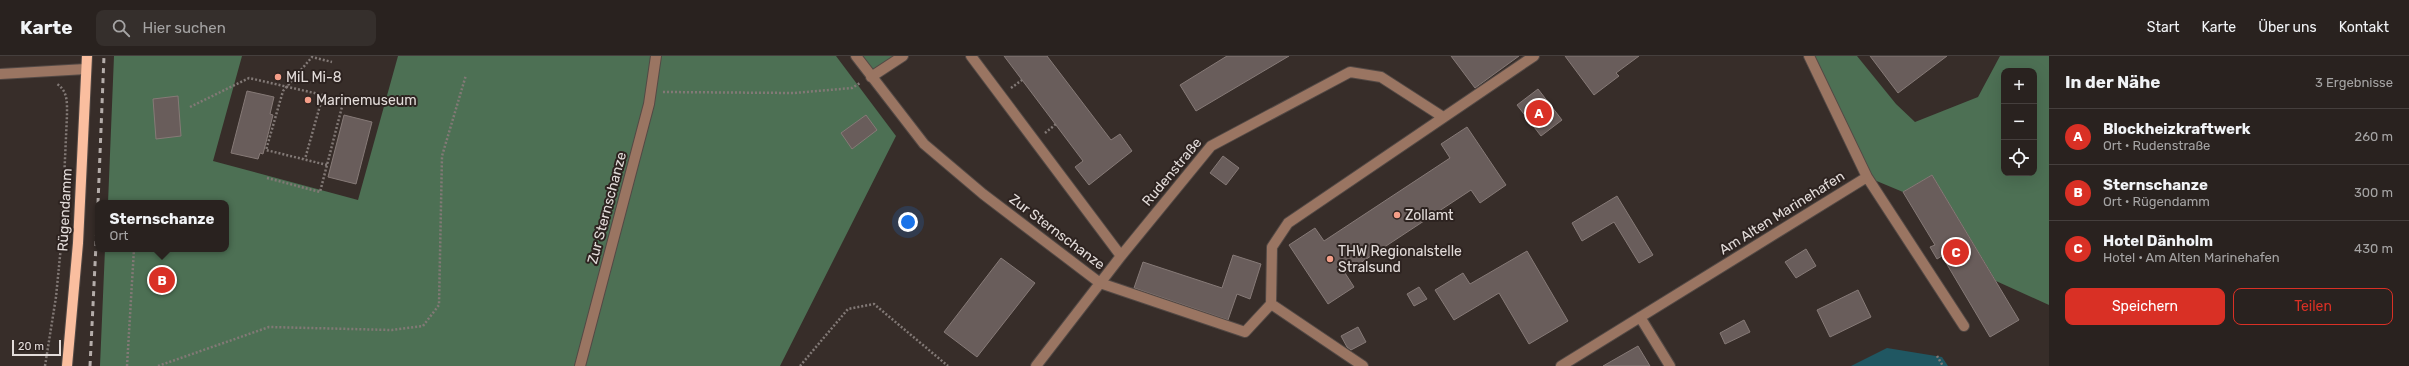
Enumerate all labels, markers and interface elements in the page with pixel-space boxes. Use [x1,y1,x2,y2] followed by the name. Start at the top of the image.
[96,10,376,46] search box
[20,16,72,39] text: Karte
[110,17,132,39] icon: search
[142,19,226,37] text: Hier suchen
[2147,19,2180,36] text: Start
[2202,19,2236,36] text: Karte
[2258,19,2317,36] text: Über uns
[2339,19,2389,36] text: Kontakt
[2001,68,2037,176] map controls
[2001,68,2037,104] button: +
[286,69,342,86] place label: MiL Mi-8
[273,72,283,82] marker: MiL Mi-8
[2065,72,2160,92] text: In der Nähe
[2315,75,2393,90] text: 3 Ergebnisse
[316,92,417,109] place label: Marinemuseum
[303,95,313,105] marker: Marinemuseum
[1526,98,1552,128] pin: A
[2001,104,2037,140] button: −
[2103,120,2251,138] text: Blockheizkraftwerk
[2073,129,2083,144] text: A
[2355,129,2393,144] text: 260 m
[1139,134,1206,210] street label: Rudenstraße
[2103,138,2210,153] text: Ort · Rudenstraße
[2001,140,2037,176] button: locate
[584,150,630,266] street label: Zur Sternschanze
[1716,167,1848,259] street label: Am Alten Marinehafen
[54,168,76,252] street label: Rügendamm
[2103,176,2208,194] text: Sternschanze
[2073,185,2083,200] text: B
[2354,185,2393,200] text: 300 m
[1006,191,1108,274] street label: Zur Sternschanze
[2103,194,2210,209] text: Ort · Rügendamm
[95,200,229,252] popup
[1405,207,1454,224] place label: Zollamt
[110,210,214,228] text: Sternschanze
[1392,210,1402,220] marker: Zollamt
[898,212,918,232] your location
[110,228,128,243] text: Ort
[2103,232,2213,250] text: Hotel Dänholm
[1943,237,1969,267] pin: C
[2073,241,2083,256] text: C
[2354,241,2393,256] text: 430 m
[1338,243,1462,276] place label: THW Regionalstelle Stralsund
[2103,250,2280,265] text: Hotel · Am Alten Marinehafen
[1325,254,1335,264] marker: THW Regionalstelle Stralsund
[149,265,175,295] pin: B
[2065,288,2225,325] button: Speichern
[2233,288,2393,325] button: Teilen
[12,338,61,357] scale bar
[18,340,44,353] text: 20 m

